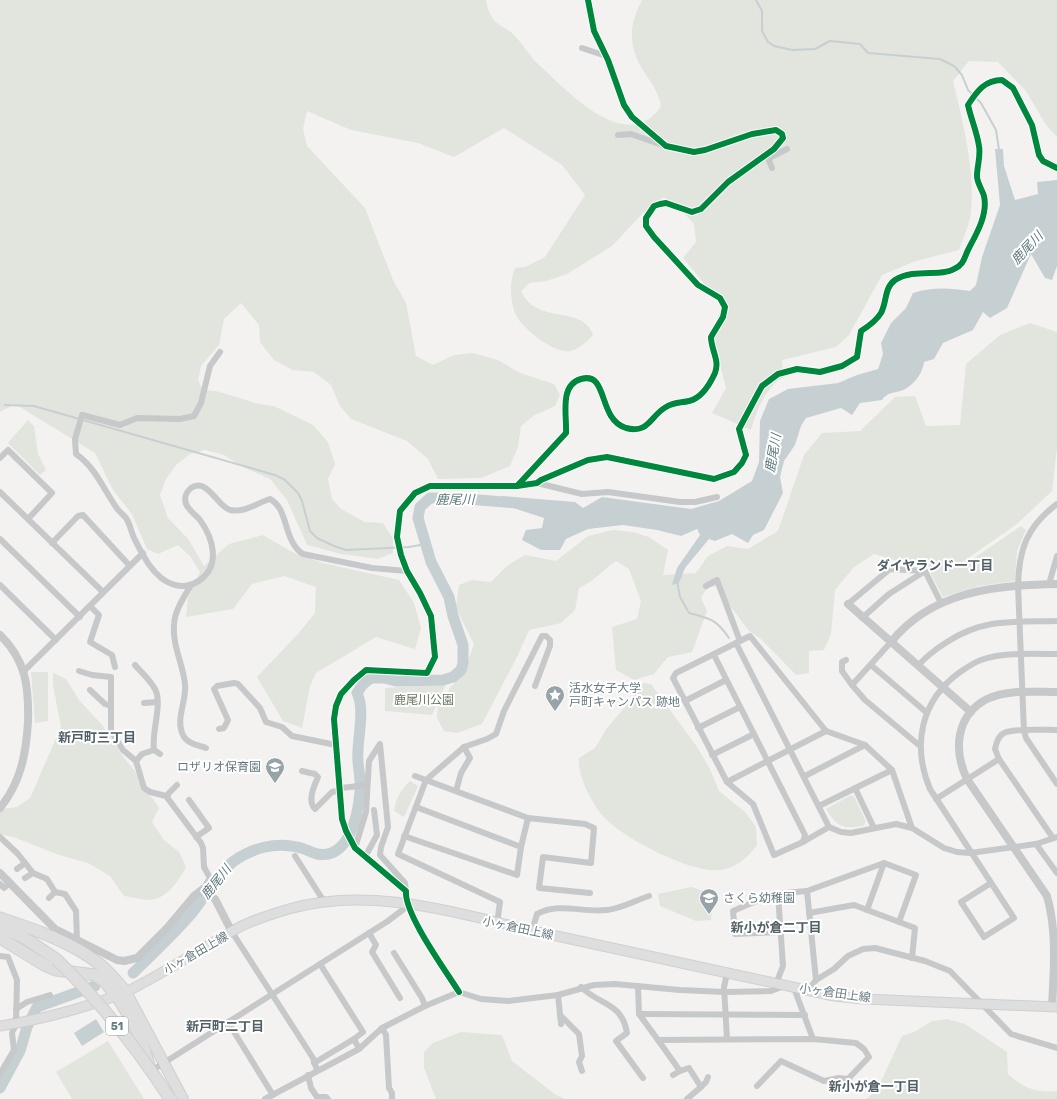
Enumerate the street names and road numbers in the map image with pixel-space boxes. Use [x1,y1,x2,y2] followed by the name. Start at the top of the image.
[481,914,555,942] street label: 小ヶ倉田上線
[161,929,231,977] street label: 小ヶ倉田上線
[798,981,872,1005] street label: 小ヶ倉田上線
[106,1017,128,1035] road number: 51

